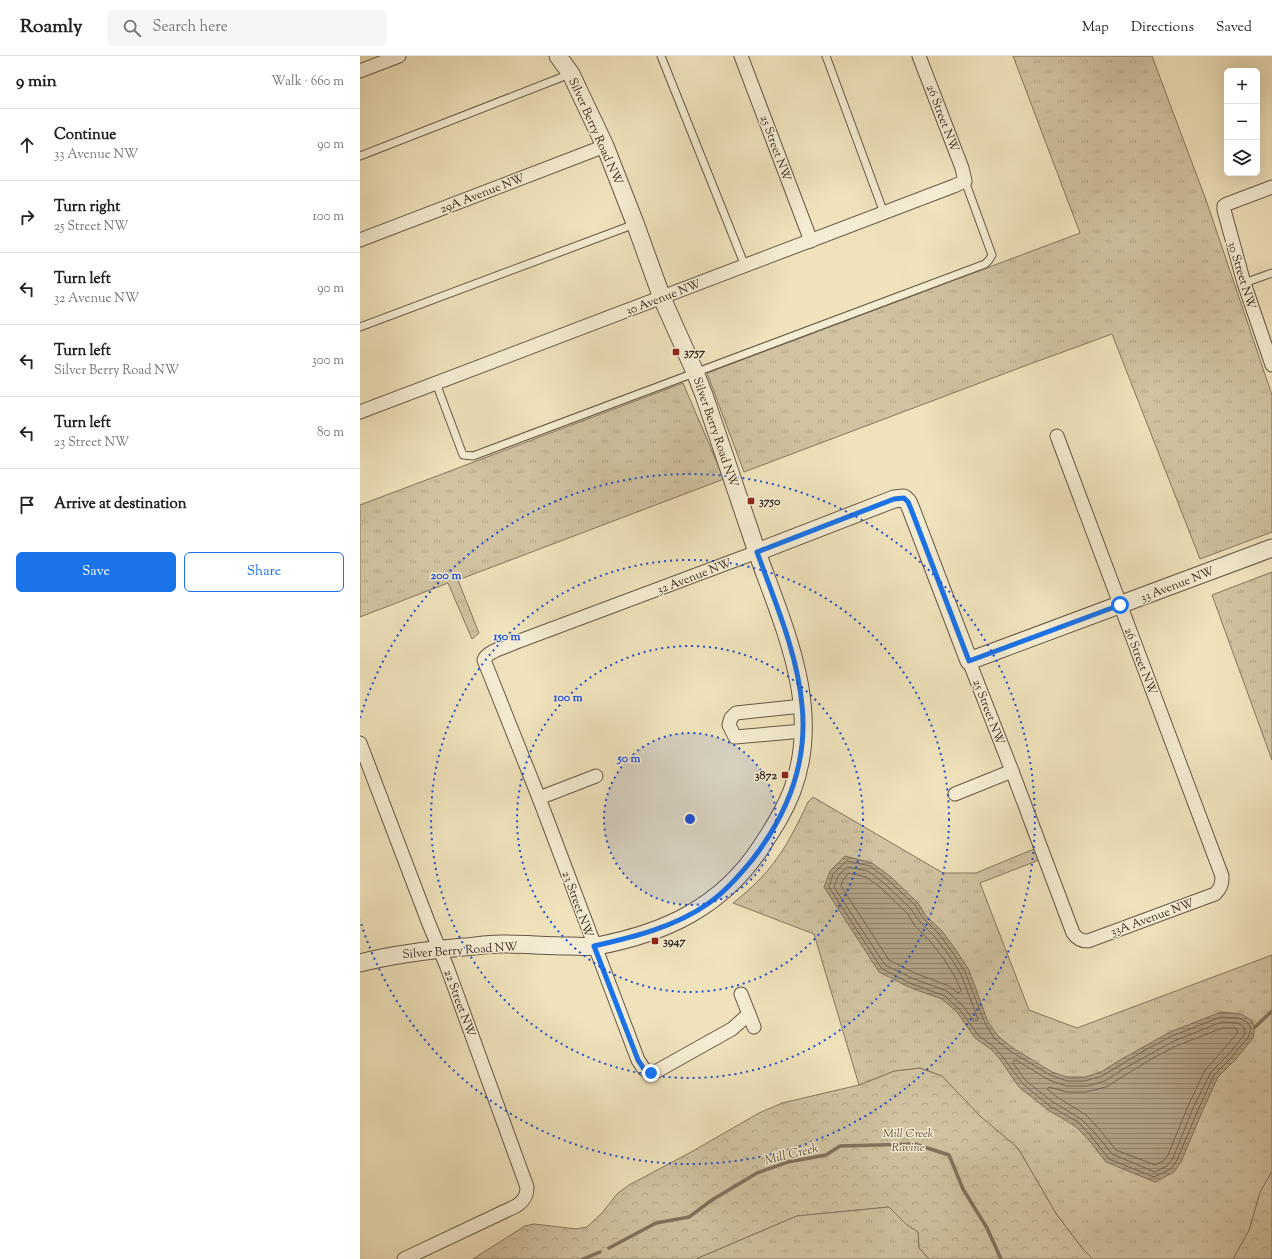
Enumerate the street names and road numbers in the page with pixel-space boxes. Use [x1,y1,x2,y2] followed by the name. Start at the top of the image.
[563,75,627,188] street label: Silver Berry Road NW
[921,82,963,155] street label: 26 Street NW
[755,113,795,184] street label: 25 Street NW
[437,169,528,218] street label: 29A Avenue NW
[1222,239,1260,312] street label: 30 Street NW
[623,275,704,321] street label: 30 Avenue NW
[688,375,743,490] street label: Silver Berry Road NW
[654,554,735,599] street label: 32 Avenue NW
[1138,562,1218,607] street label: 33 Avenue NW
[1119,625,1161,698] street label: 26 Street NW
[967,677,1009,748] street label: 25 Street NW
[557,869,598,941] street label: 23 Street NW
[1108,894,1197,941] street label: 33A Avenue NW
[402,938,519,964] street label: Silver Berry Road NW
[439,967,480,1040] street label: 22 Street NW

